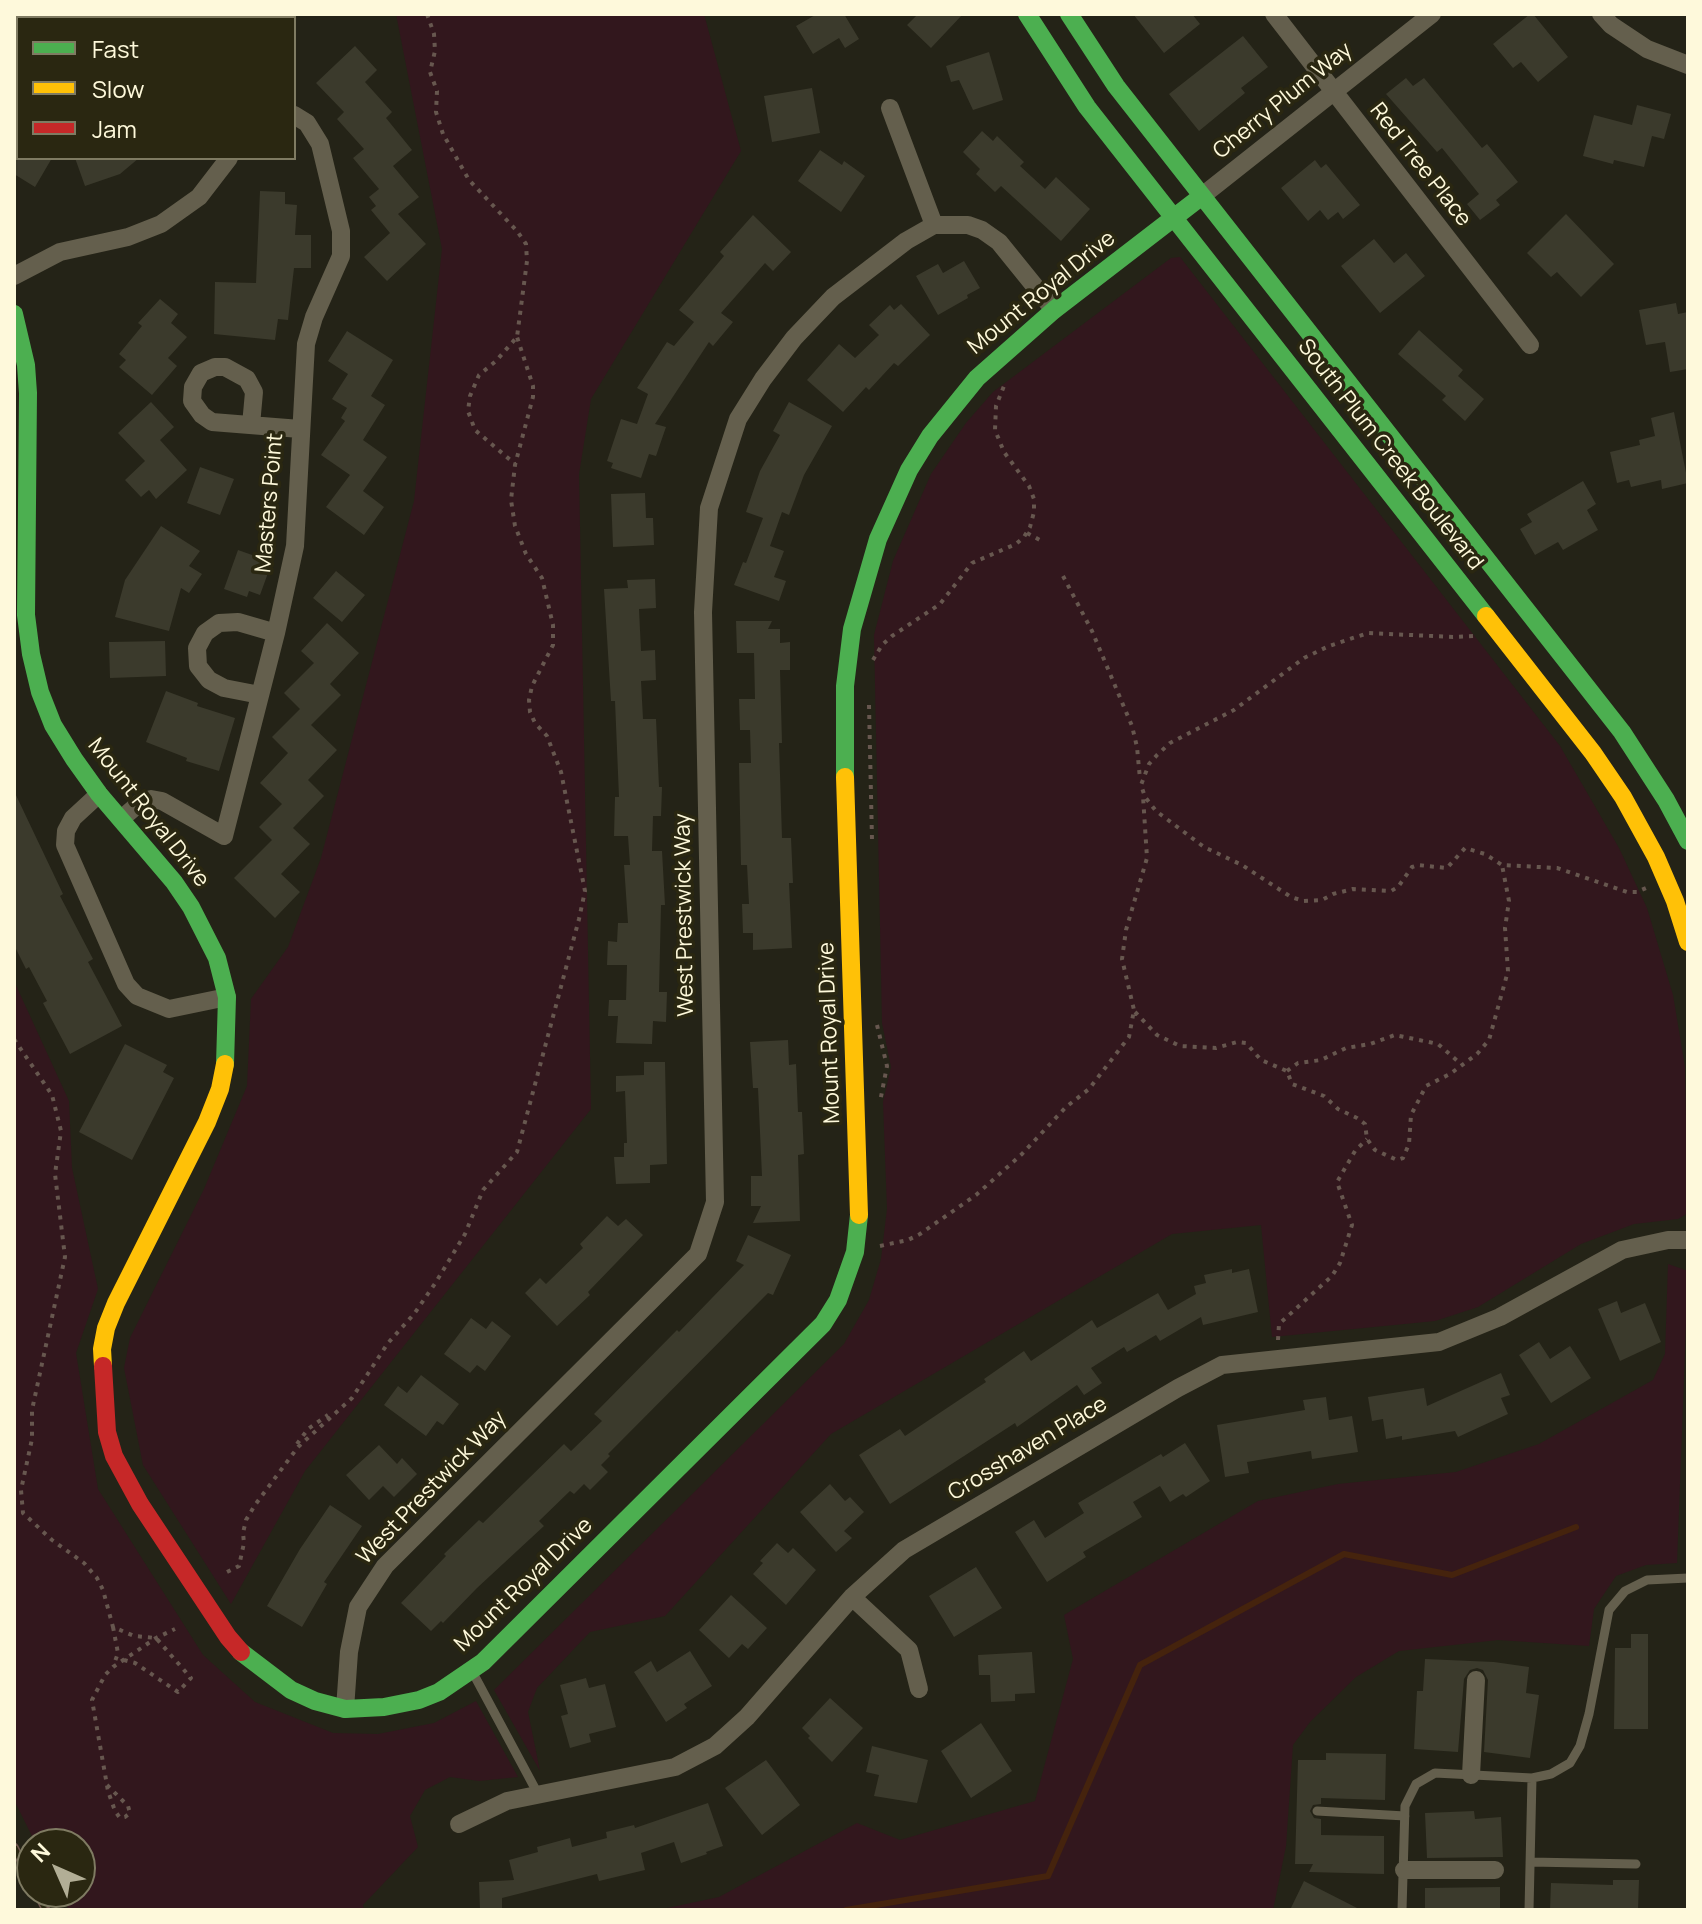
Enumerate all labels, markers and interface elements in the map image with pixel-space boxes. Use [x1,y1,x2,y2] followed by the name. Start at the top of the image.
[16,16,296,160] legend
[92,32,139,65] text: Fast
[1208,37,1358,165] street label: Cherry Plum Way
[92,72,145,105] text: Slow
[1364,98,1476,232] street label: Red Tree Place
[92,112,137,145] text: Jam
[963,226,1121,360] street label: Mount Royal Drive
[1292,334,1488,576] street label: South Plum Creek Boulevard
[251,432,289,574] street label: Masters Point
[82,733,214,893] street label: Mount Royal Drive
[670,813,700,1017] street label: West Prestwick Way
[814,942,846,1124] street label: Mount Royal Drive
[944,1391,1112,1507] street label: Crosshaven Place
[352,1406,512,1570] street label: West Prestwick Way
[449,1512,599,1658] street label: Mount Royal Drive
[16,1828,96,1908] north arrow
[24,1836,57,1869] text: N

